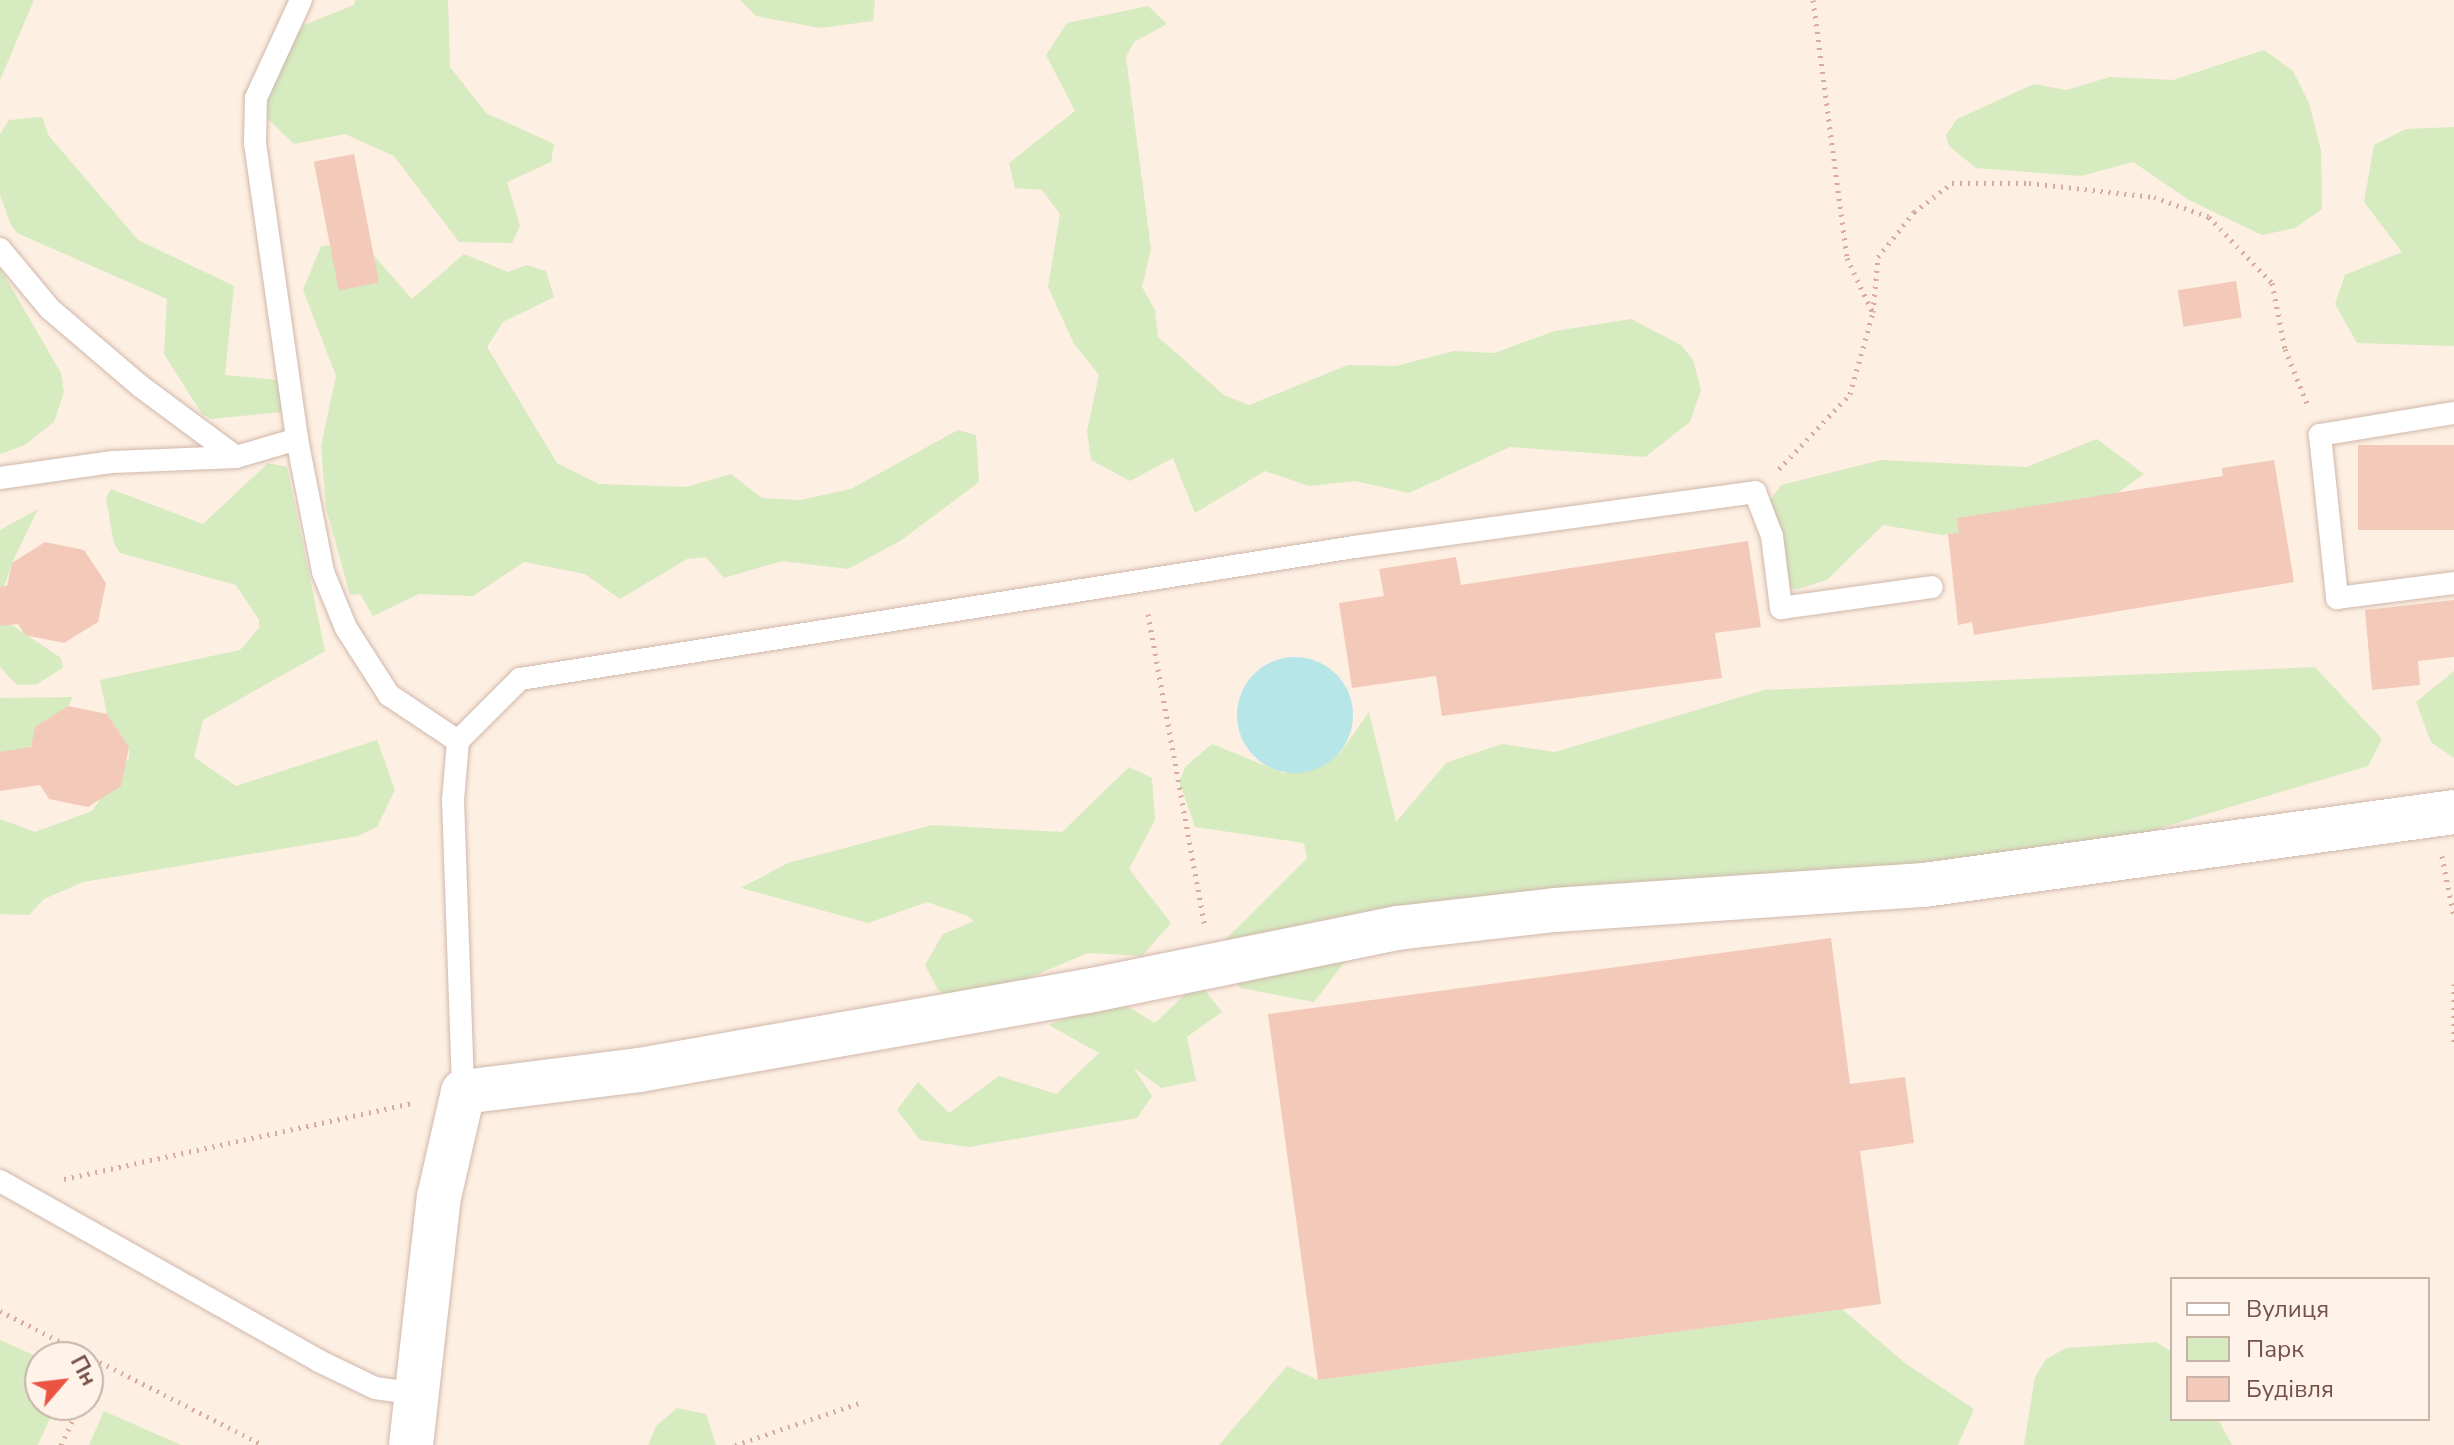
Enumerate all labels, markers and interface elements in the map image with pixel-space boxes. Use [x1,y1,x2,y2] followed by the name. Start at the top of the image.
[2170,1277,2430,1421] legend
[2246,1293,2329,1325] text: Вулиця
[2246,1333,2304,1365] text: Парк
[24,1341,104,1421] north arrow
[63,1350,104,1391] text: Пн
[2246,1373,2334,1405] text: Будівля

